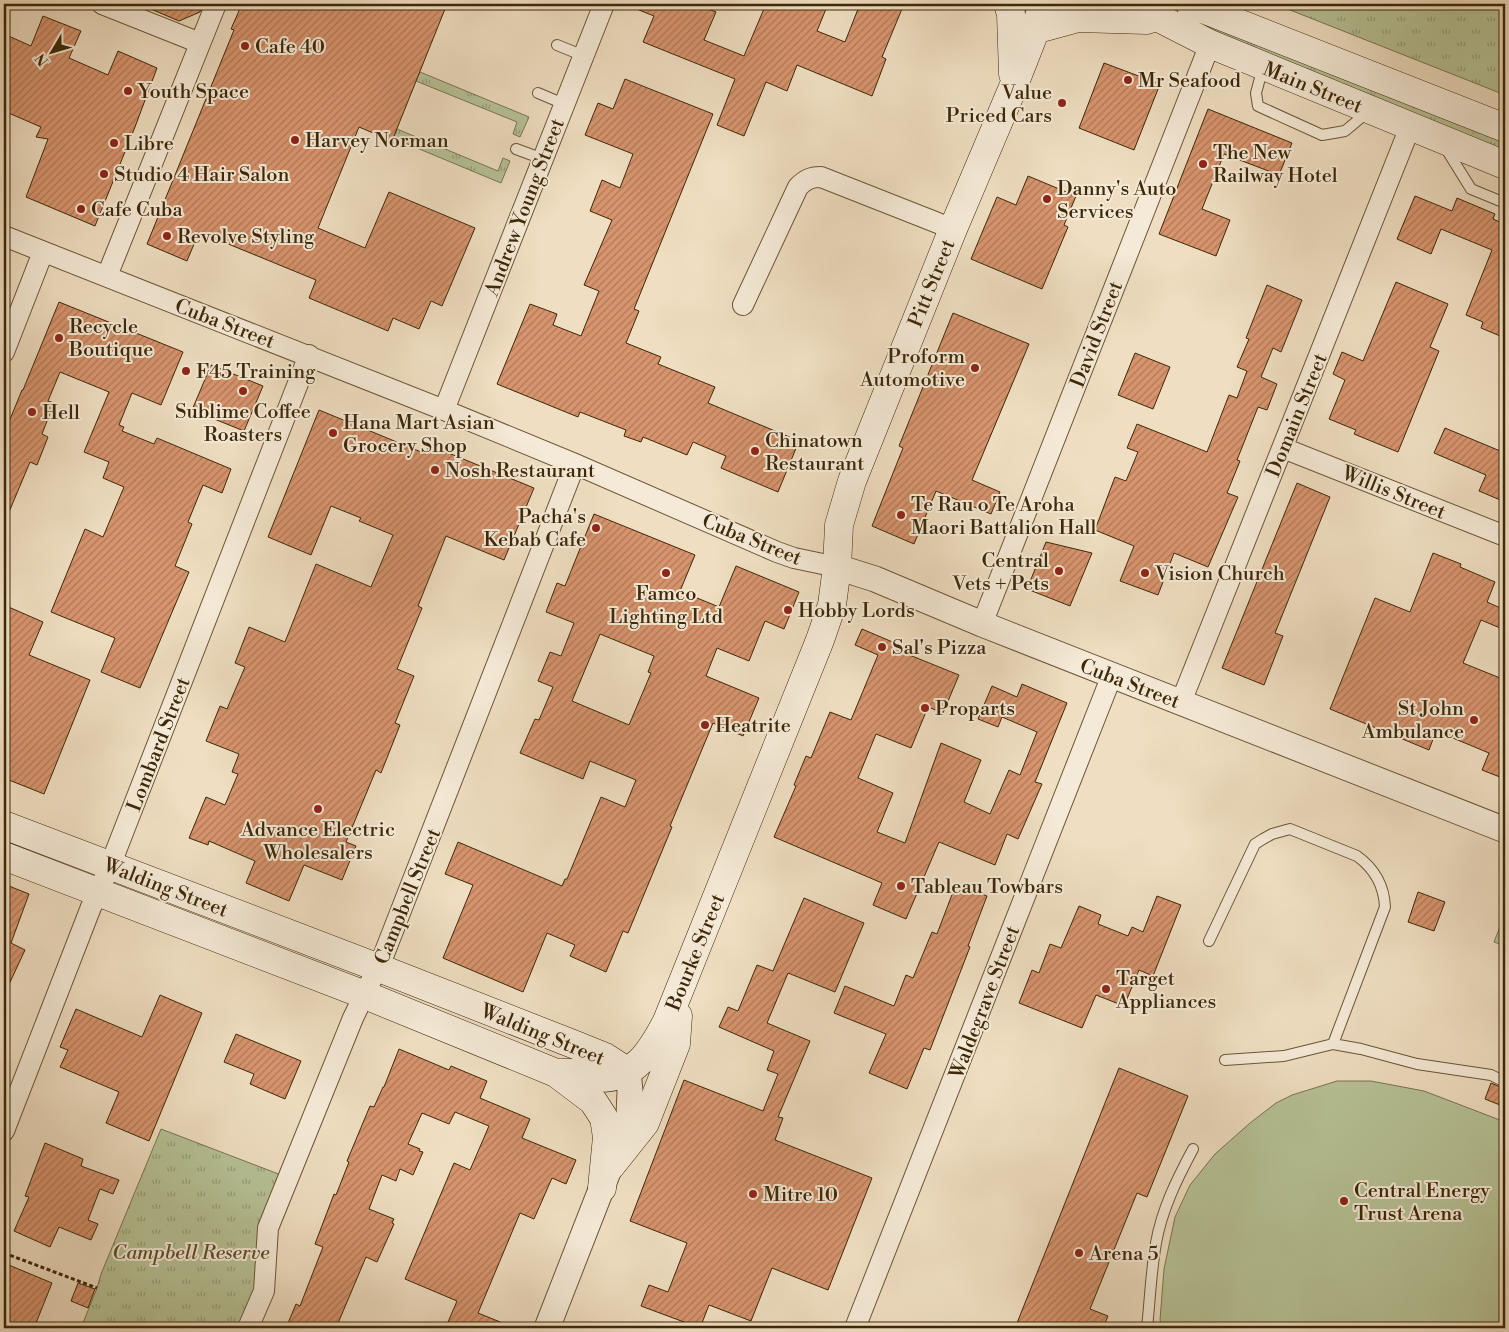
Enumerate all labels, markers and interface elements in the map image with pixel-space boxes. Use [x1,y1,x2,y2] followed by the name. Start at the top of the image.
[28,28,78,78] north arrow
[255,35,325,60] place label: Cafe 40
[239,40,251,52] marker: Cafe 40
[32,49,53,69] text: N
[1259,57,1366,120] street label: Main Street
[1138,69,1241,94] place label: Mr Seafood
[1122,74,1134,86] marker: Mr Seafood
[137,80,249,105] place label: Youth Space
[946,81,1052,129] place label: Value Priced Cars
[122,85,134,97] marker: Youth Space
[1056,97,1068,109] marker: Value Priced Cars
[480,115,571,301] street label: Andrew Young Street
[305,129,449,154] place label: Harvey Norman
[124,132,174,157] place label: Libre
[289,134,301,146] marker: Harvey Norman
[108,137,120,149] marker: Libre
[1213,141,1338,189] place label: The New Railway Hotel
[1197,158,1209,170] marker: The New Railway Hotel
[114,163,290,188] place label: Studio 4 Hair Salon
[98,168,110,180] marker: Studio 4 Hair Salon
[1057,177,1176,225] place label: Danny's Auto Services
[1041,193,1053,205] marker: Danny's Auto Services
[91,198,183,223] place label: Cafe Cuba
[75,203,87,215] marker: Cafe Cuba
[177,225,315,250] place label: Revolve Styling
[161,230,173,242] marker: Revolve Styling
[903,236,961,331] street label: Pitt Street
[1066,278,1129,391] street label: David Street
[171,294,278,355] street label: Cuba Street
[68,315,153,363] place label: Recycle Boutique
[53,332,65,344] marker: Recycle Boutique
[859,345,965,393] place label: Proform Automotive
[1261,350,1334,481] street label: Domain Street
[196,360,316,385] place label: F45 Training
[969,362,981,374] marker: Proform Automotive
[180,365,192,377] marker: F45 Training
[237,385,249,397] marker: Sublime Coffee Roasters
[175,400,311,448] place label: Sublime Coffee Roasters
[42,401,80,426] place label: Hell
[26,406,38,418] marker: Hell
[343,411,495,459] place label: Hana Mart Asian Grocery Shop
[327,427,339,439] marker: Hana Mart Asian Grocery Shop
[765,429,864,477] place label: Chinatown Restaurant
[749,445,761,457] marker: Chinatown Restaurant
[445,459,595,484] place label: Nosh Restaurant
[1337,461,1449,526] street label: Willis Street
[429,464,441,476] marker: Nosh Restaurant
[911,493,1096,541] place label: Te Rau o Te Aroha Maori Battalion Hall
[484,505,586,553] place label: Pacha's Kebab Cafe
[698,509,805,572] street label: Cuba Street
[895,509,907,521] marker: Te Rau o Te Aroha Maori Battalion Hall
[590,522,602,534] marker: Pacha's Kebab Cafe
[951,549,1049,597] place label: Central Vets + Pets
[1154,562,1285,587] place label: Vision Church
[1053,565,1065,577] marker: Central Vets + Pets
[660,567,672,579] marker: Famco Lighting Ltd
[1139,567,1151,579] marker: Vision Church
[609,582,724,630] place label: Famco Lighting Ltd
[798,599,915,624] place label: Hobby Lords
[782,604,794,616] marker: Hobby Lords
[892,636,987,661] place label: Sal's Pizza
[876,641,888,653] marker: Sal's Pizza
[1076,654,1183,715] street label: Cuba Street
[122,674,196,815] street label: Lombard Street
[935,697,1015,722] place label: Proparts
[1361,697,1464,745] place label: St John Ambulance
[919,702,931,714] marker: Proparts
[715,714,791,739] place label: Heatrite
[1468,714,1480,726] marker: St John Ambulance
[699,719,711,731] marker: Heatrite
[312,803,324,815] marker: Advance Electric Wholesalers
[240,818,395,866] place label: Advance Electric Wholesalers
[370,825,447,968] street label: Campbell Street
[99,853,231,924] street label: Walding Street
[911,875,1063,900] place label: Tableau Towbars
[895,880,907,892] marker: Tableau Towbars
[661,890,731,1016] street label: Bourke Street
[944,922,1026,1084] street label: Waldegrave Street
[1115,967,1216,1015] place label: Target Appliances
[1100,983,1112,995] marker: Target Appliances
[476,999,608,1072] street label: Walding Street
[1354,1179,1490,1227] place label: Central Energy Trust Arena
[763,1183,838,1208] place label: Mitre 10
[747,1188,759,1200] marker: Mitre 10
[1338,1195,1350,1207] marker: Central Energy Trust Arena
[112,1241,270,1266] park label: Campbell Reserve
[1088,1242,1158,1267] place label: Arena 5
[1073,1247,1085,1259] marker: Arena 5

